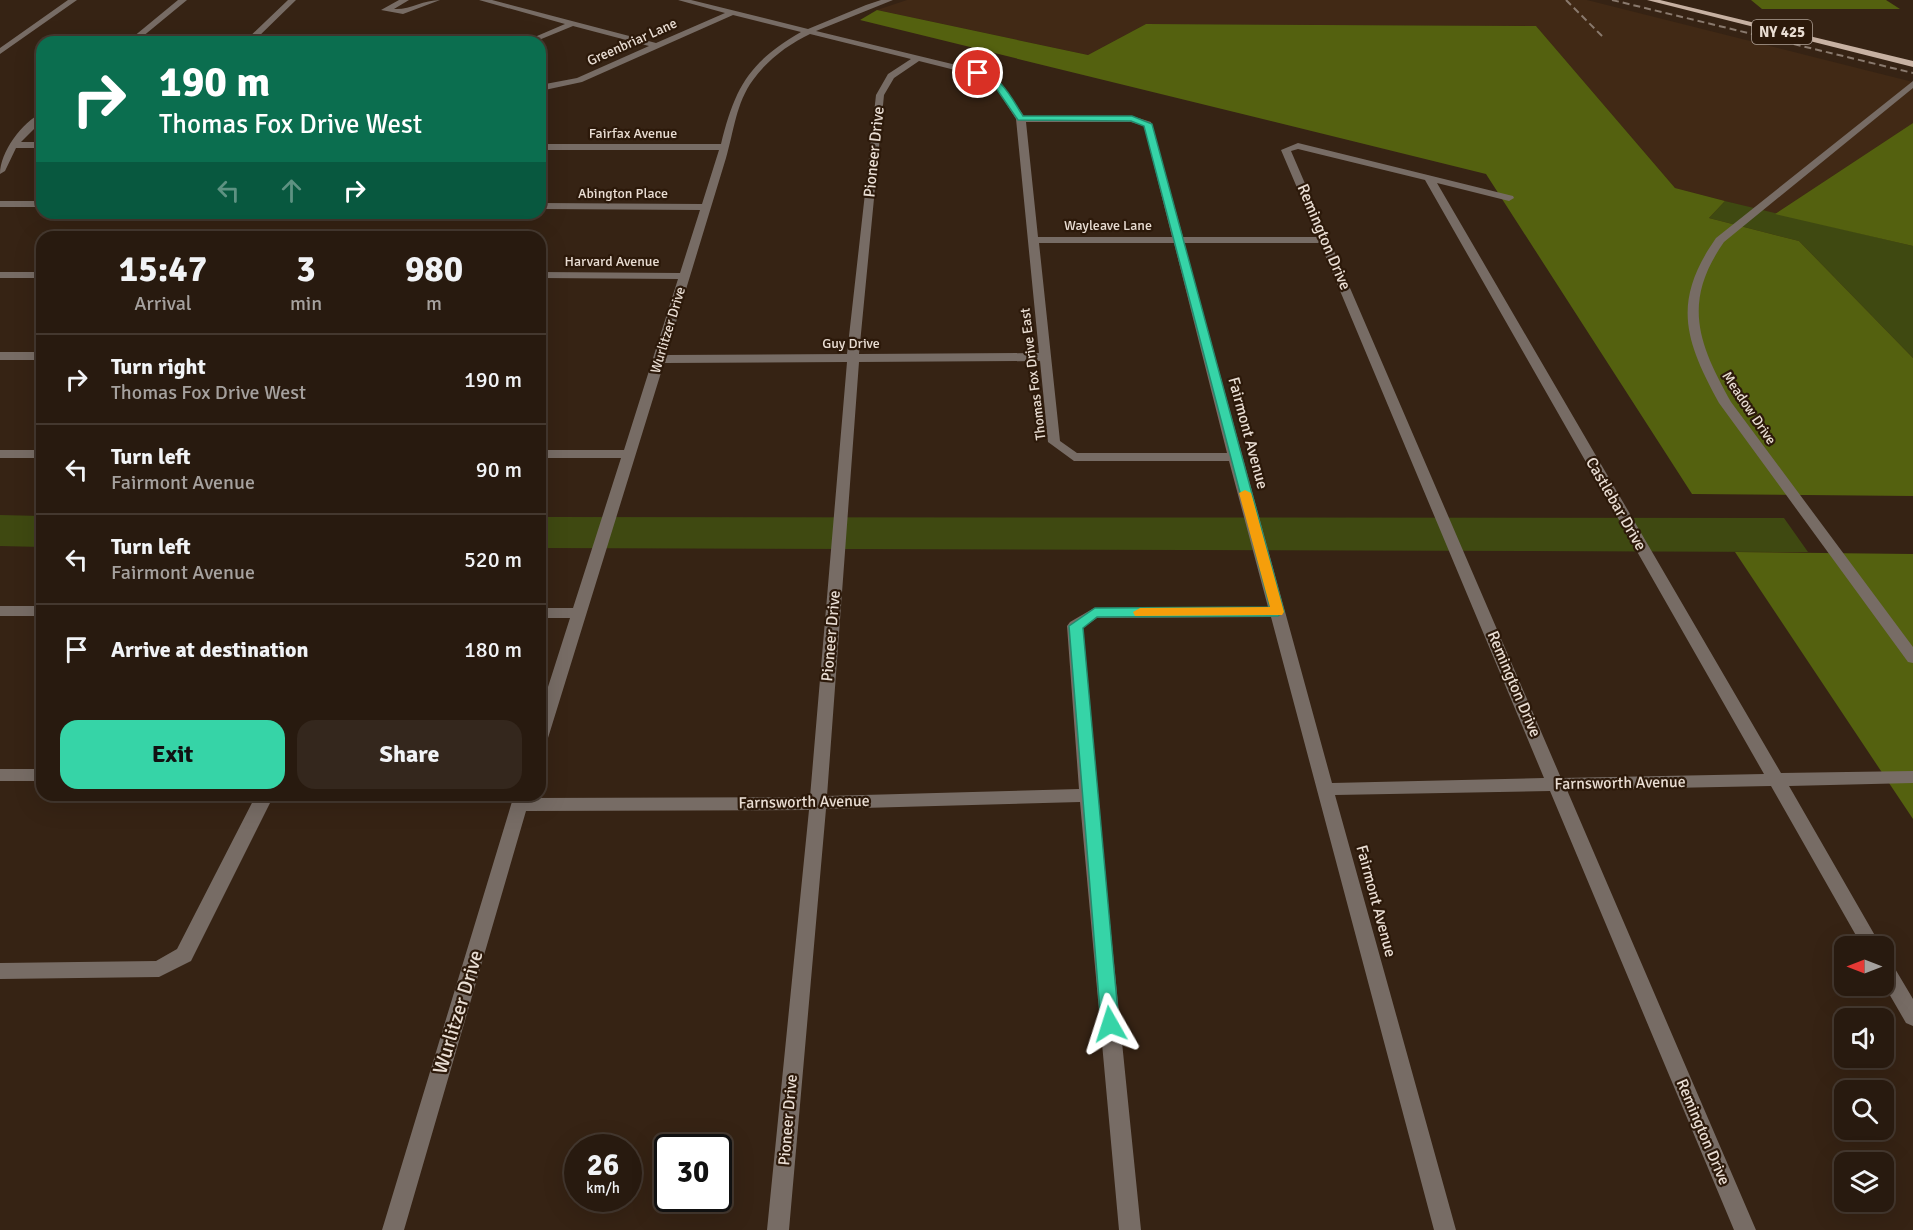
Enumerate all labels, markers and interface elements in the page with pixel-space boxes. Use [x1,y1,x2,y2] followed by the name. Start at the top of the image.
[585,15,679,69] street label: Greenbriar Lane
[1752,20,1812,44] road number: NY 425
[952,47,1003,98] pin
[961,56,994,89] icon: arrive
[159,57,270,108] text: 190 m
[60,60,138,138] icon: right
[859,105,889,199] street label: Pioneer Drive
[159,108,422,141] text: Thomas Fox Drive West
[589,125,677,142] street label: Fairfax Avenue
[212,174,245,207] icon: left
[275,174,308,207] icon: ahead
[338,174,371,207] icon: right
[1293,181,1355,293] street label: Remington Drive
[578,185,668,202] street label: Abington Place
[1064,217,1152,234] street label: Wayleave Lane
[119,247,207,292] text: 15:47
[296,247,316,292] text: 3
[405,247,463,292] text: 980
[565,253,659,270] street label: Harvard Avenue
[647,285,689,375] street label: Wurlitzer Drive
[134,291,192,316] text: Arrival
[290,291,322,316] text: min
[426,291,442,316] text: m
[1016,307,1050,441] street label: Thomas Fox Drive East
[822,335,880,352] street label: Guy Drive
[111,353,206,380] text: Turn right
[60,363,93,396] icon: right
[464,366,522,393] text: 190 m
[1718,368,1780,448] street label: Meadow Drive
[1223,375,1273,491] street label: Fairmont Avenue
[111,380,306,405] text: Thomas Fox Drive West
[111,443,191,470] text: Turn left
[60,453,93,486] icon: left
[1581,454,1651,554] street label: Castlebar Drive
[476,456,522,483] text: 90 m
[111,470,255,495] text: Fairmont Avenue
[111,533,191,560] text: Turn left
[60,543,93,576] icon: left
[464,546,522,573] text: 520 m
[111,560,255,585] text: Fairmont Avenue
[817,589,845,683] street label: Pioneer Drive
[1483,628,1545,740] street label: Remington Drive
[60,633,93,666] icon: arrive
[111,636,308,663] text: Arrive at destination
[464,636,522,663] text: 180 m
[60,720,285,789] button: Exit
[297,720,522,789] button: Share
[1554,772,1686,794] street label: Farnsworth Avenue
[738,791,870,813] street label: Farnsworth Avenue
[1351,843,1401,959] street label: Fairmont Avenue
[1834,936,1894,996] north arrow
[1834,936,1894,1212] map controls
[427,947,489,1077] street label: Wurlitzer Drive
[1078,992,1142,1056] position arrow
[1834,1008,1894,1068] button: sound
[774,1073,802,1167] street label: Pioneer Drive
[1672,1076,1734,1188] street label: Remington Drive
[1834,1080,1894,1140] button: search
[654,1134,732,1212] speed limit sign: 30
[587,1147,619,1184] text: 26
[1834,1152,1894,1212] button: layers
[586,1179,620,1197] text: km/h

